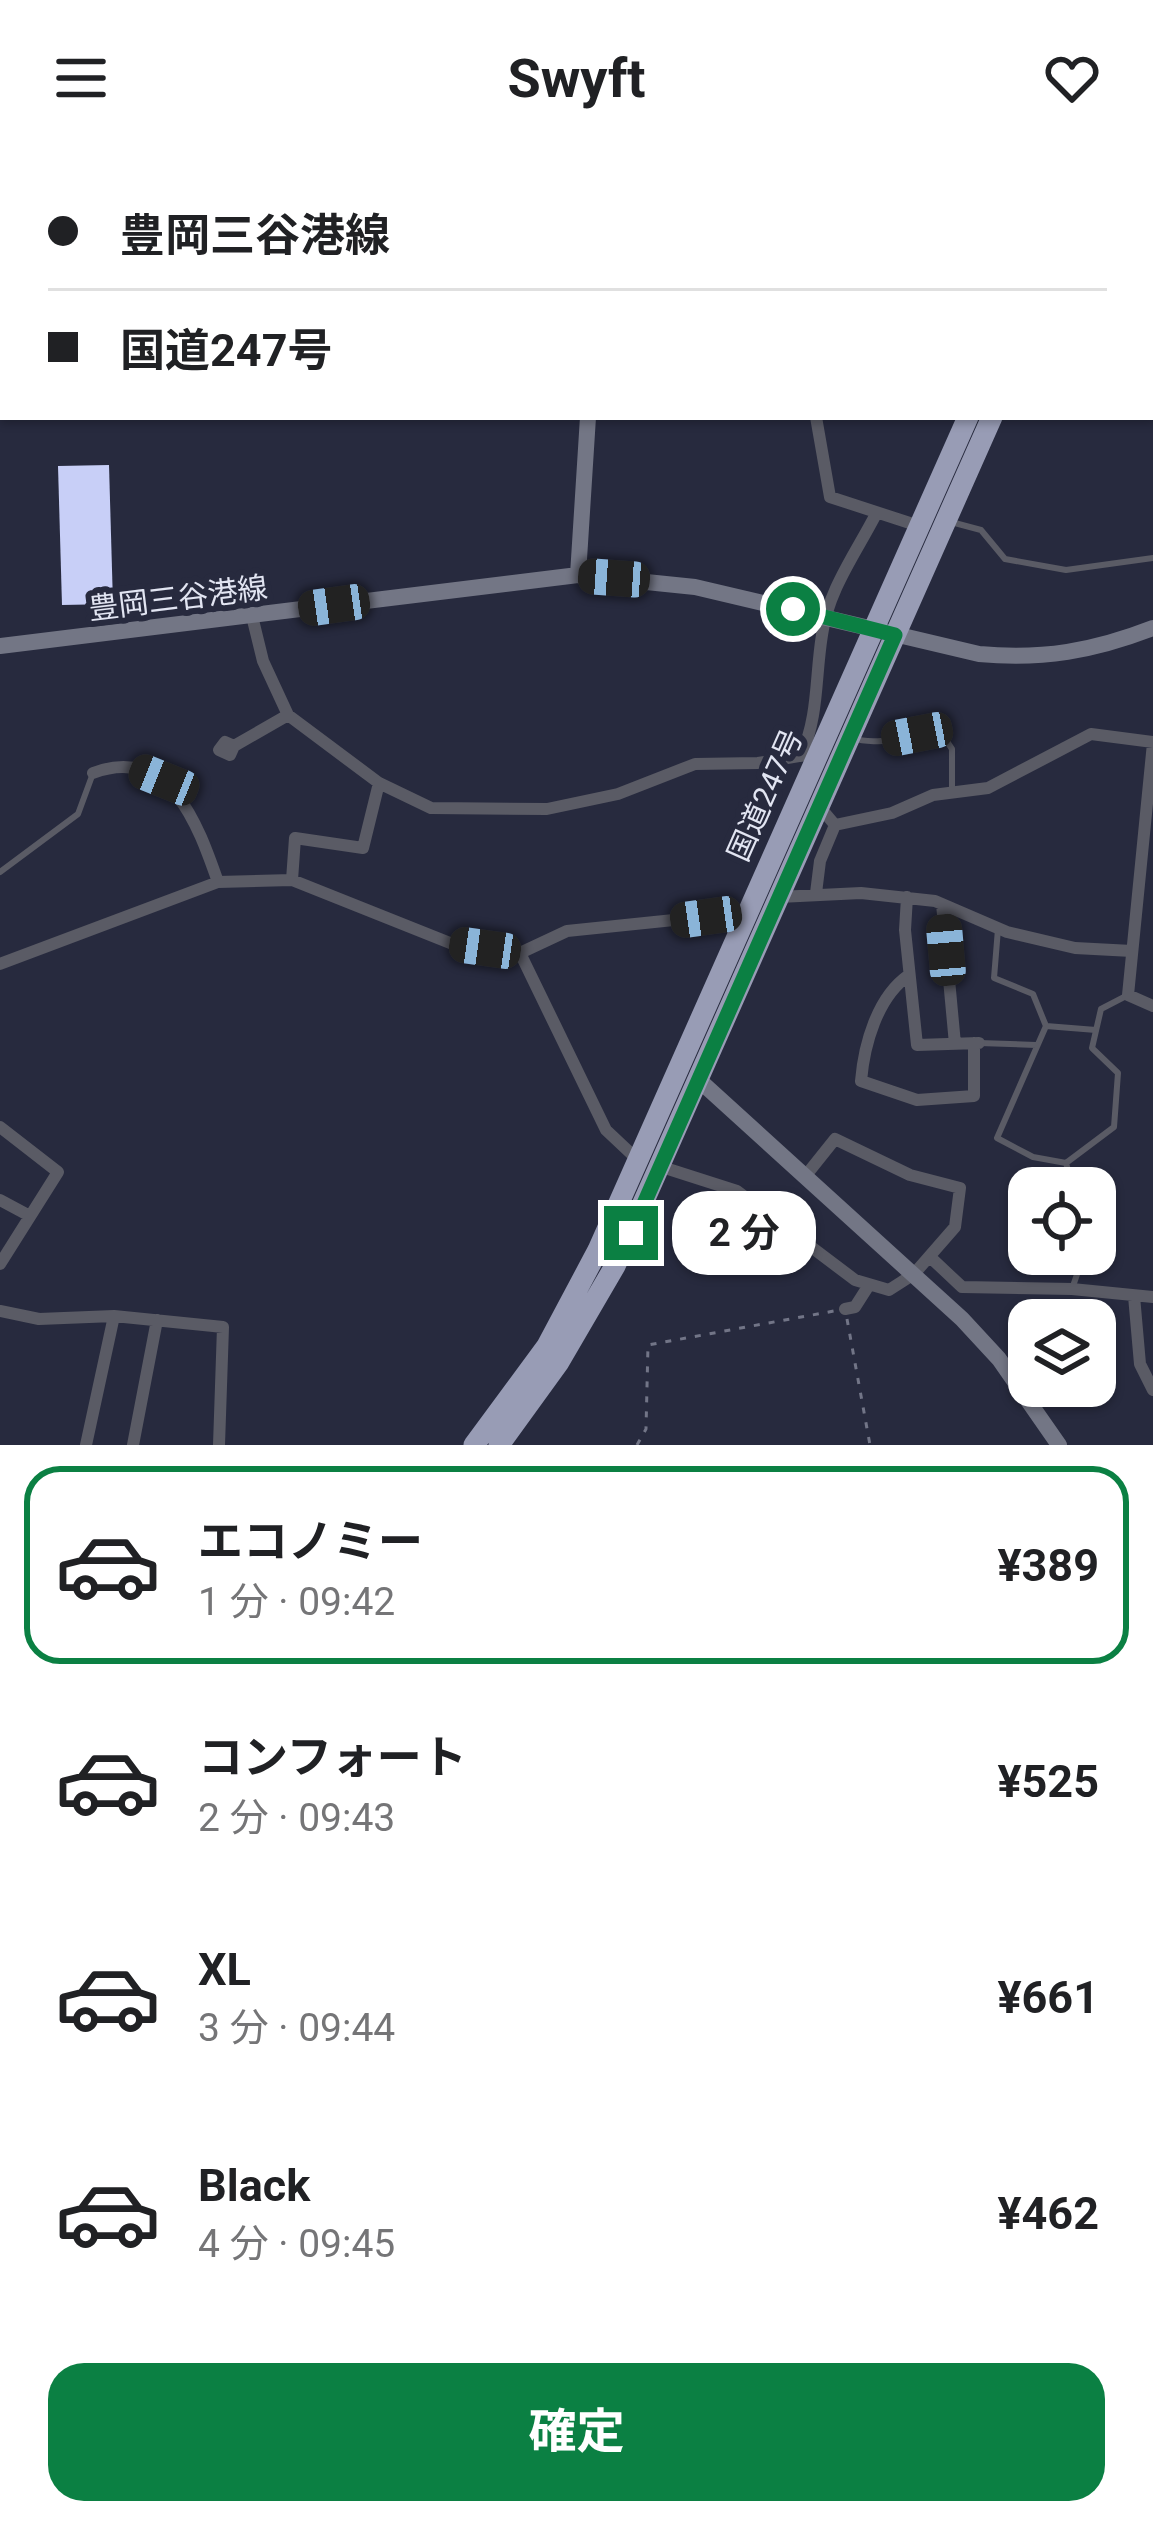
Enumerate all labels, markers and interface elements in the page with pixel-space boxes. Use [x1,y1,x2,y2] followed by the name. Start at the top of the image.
[48,45,114,111] icon: menu
[1039,45,1105,111] icon: heart
[507,47,646,110] text: Swyft
[120,209,390,262] text: 豊岡三谷港線
[120,324,332,377] text: 国道247号
[577,558,651,598] car
[87,570,269,626] street label: 豊岡三谷港線
[296,582,372,628] car
[766,582,820,636] route start
[878,709,956,759] car
[720,724,810,866] street label: 国道247号
[124,750,204,810] car
[668,894,744,940] car
[925,913,967,987] car
[447,925,523,971] car
[1008,1167,1116,1407] map controls
[1008,1167,1116,1275] button: locate
[673,1191,817,1275] callout: 2 分
[604,1206,658,1260] route end
[708,1210,780,1256] text: 2 分
[1008,1299,1116,1407] button: layers
[54,1511,162,1619] icon: car
[198,1515,423,1568] text: エコノミー
[997,1539,1099,1592] text: ¥389
[198,1579,395,1625] text: 1 分 · 09:42
[54,1727,162,1835] icon: car
[198,1731,467,1784] text: コンフォート
[997,1755,1099,1808] text: ¥525
[198,1795,395,1841] text: 2 分 · 09:43
[54,1943,162,2051] icon: car
[198,1943,251,1996] text: XL
[997,1971,1099,2024] text: ¥661
[198,2005,395,2051] text: 3 分 · 09:44
[54,2159,162,2267] icon: car
[198,2159,310,2212] text: Black
[997,2187,1099,2240] text: ¥462
[198,2221,395,2267] text: 4 分 · 09:45
[48,2363,1105,2501] button: 確定

